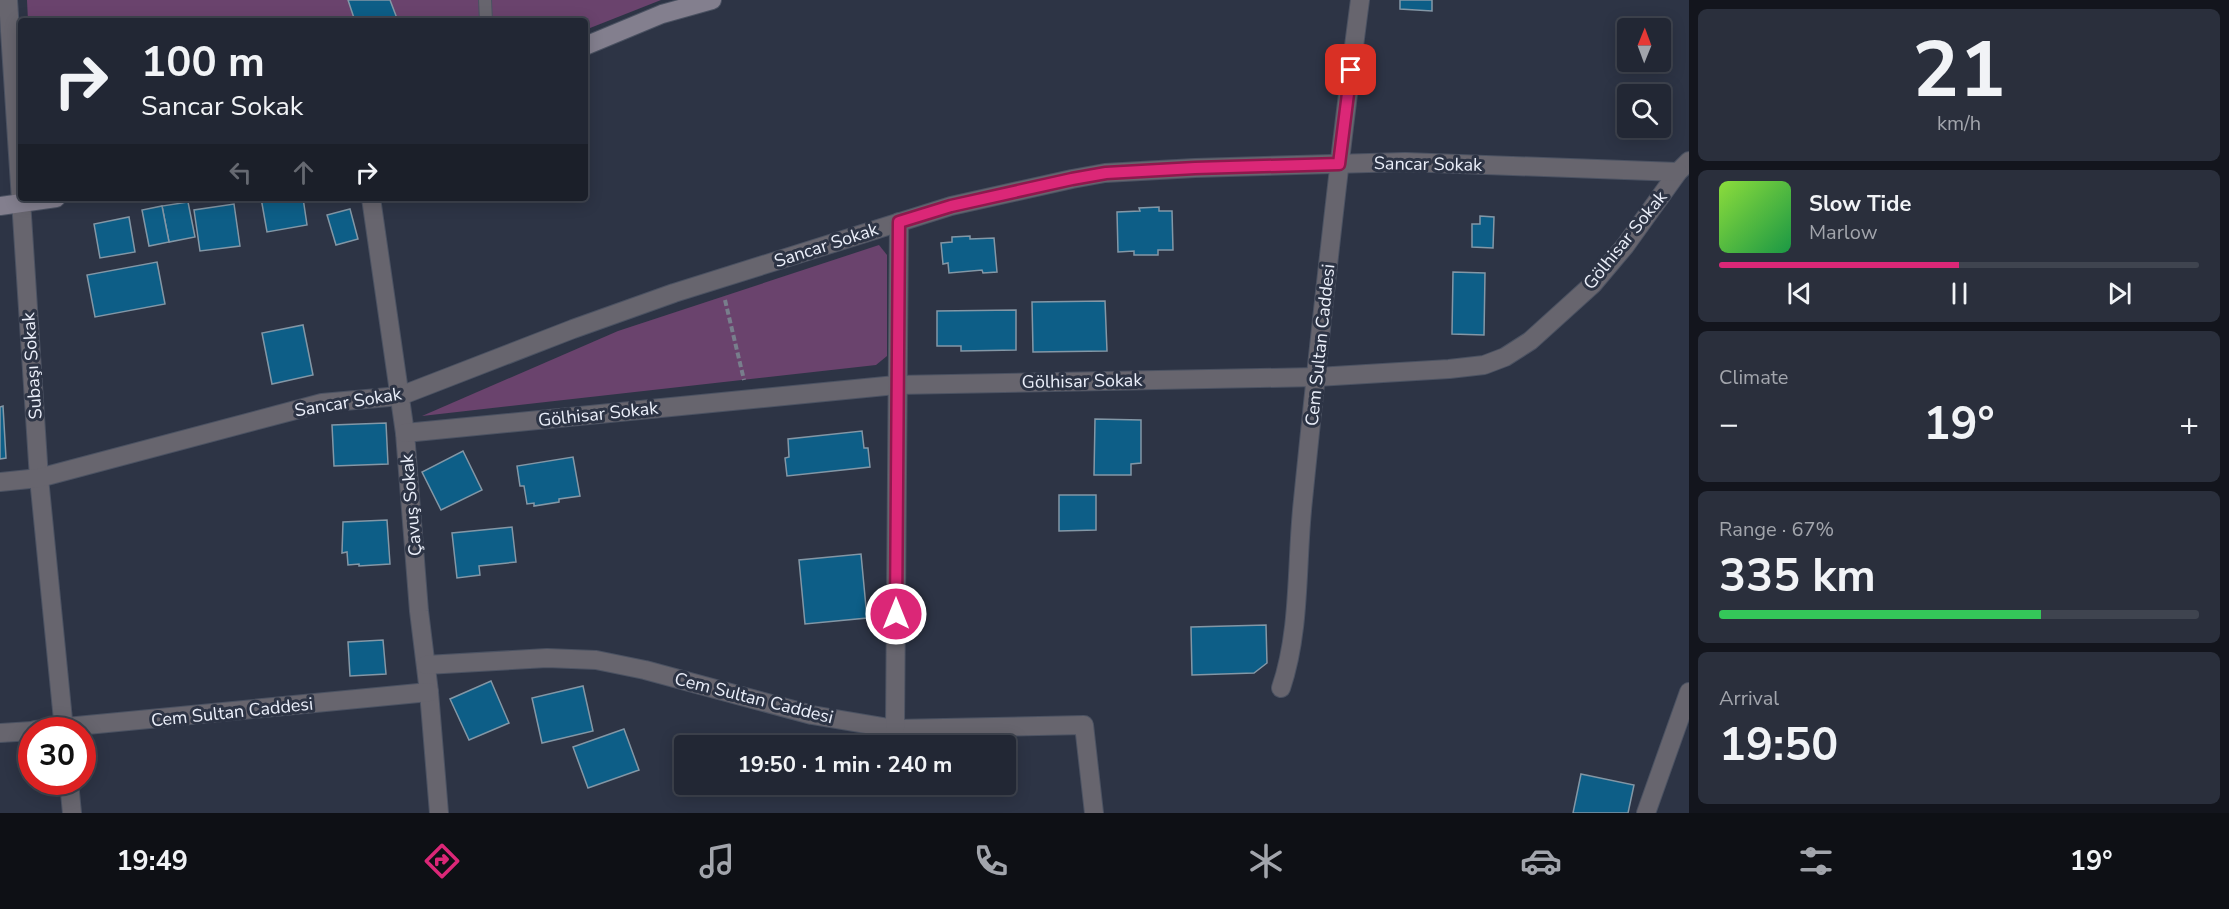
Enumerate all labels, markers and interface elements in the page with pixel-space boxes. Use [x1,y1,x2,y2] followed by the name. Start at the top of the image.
[1912,17,2006,124] text: 21
[1617,18,1671,72] north arrow
[1617,18,1671,138] map controls
[141,34,265,91] text: 100 m
[42,42,120,120] icon: right
[1325,44,1376,95] pin
[1334,53,1367,86] icon: arrive
[1617,84,1671,138] button: search
[141,88,303,125] text: Sancar Sokak
[1937,110,1981,137] text: km/h
[1374,151,1483,177] street label: Sancar Sokak
[224,156,257,189] icon: left
[287,156,320,189] icon: ahead
[350,156,383,189] icon: right
[1578,185,1673,294] street label: Gölhisar Sokak
[1809,189,1911,219] text: Slow Tide
[771,217,882,273] street label: Sancar Sokak
[1809,219,1877,246] text: Marlow
[1300,263,1340,427] street label: Cem Sultan Caddesi
[1783,277,1816,310] icon: previous
[1943,277,1976,310] icon: pause
[2103,277,2136,310] icon: next
[16,311,48,420] street label: Subaşı Sokak
[1719,364,1788,391] text: Climate
[1021,368,1143,394] street label: Gölhisar Sokak
[293,382,404,422] street label: Sancar Sokak
[1923,394,1995,455] text: 19°
[537,396,660,432] street label: Gölhisar Sokak
[1719,402,1739,447] text: −
[2179,402,2199,447] text: +
[394,452,427,557] street label: Çavuş Sokak
[1719,516,1834,543] text: Range · 67%
[1719,546,1876,607] text: 335 km
[864,582,928,646] position arrow
[672,667,836,729] street label: Cem Sultan Caddesi
[1719,685,1779,712] text: Arrival
[150,692,314,732] street label: Cem Sultan Caddesi
[1719,715,1838,776] text: 19:50
[18,717,96,795] speed limit sign: 30
[738,750,952,780] text: 19:50 · 1 min · 240 m
[421,840,463,882] icon: directions
[696,840,738,882] icon: music
[970,840,1012,882] icon: phone
[1245,840,1287,882] icon: climate
[1520,840,1562,882] icon: car
[1795,840,1837,882] icon: filters
[116,843,188,880] text: 19:49
[2070,843,2112,880] text: 19°

